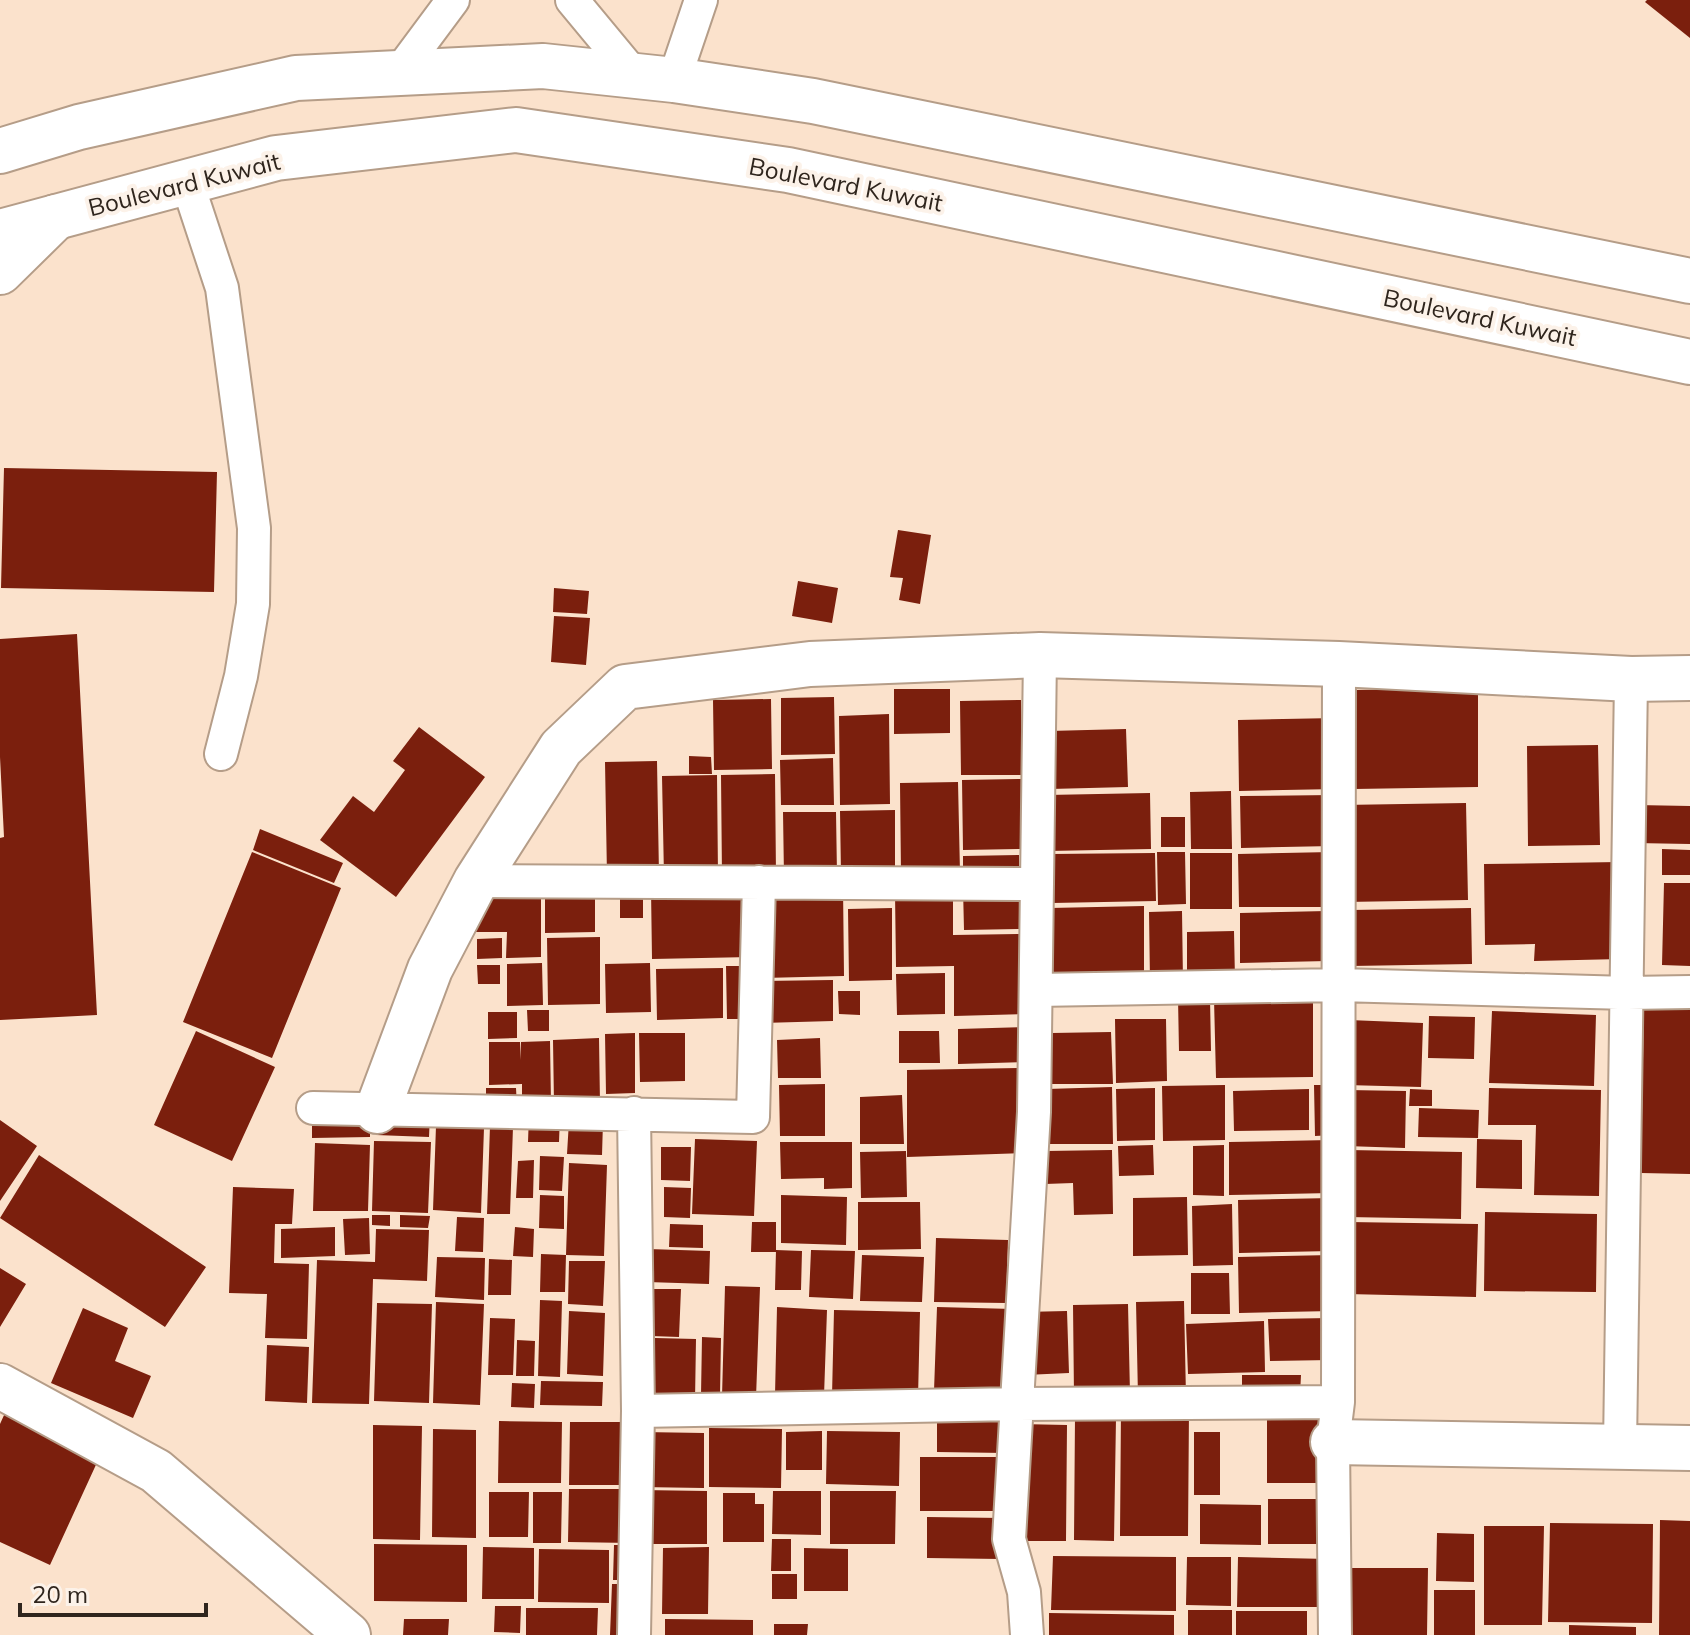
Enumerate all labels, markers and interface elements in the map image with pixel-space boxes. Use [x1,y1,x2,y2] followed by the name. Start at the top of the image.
[85,146,283,222] street label: Boulevard Kuwait
[747,151,945,217] street label: Boulevard Kuwait
[1381,282,1579,352] street label: Boulevard Kuwait
[20,1567,206,1617] scale bar
[32,1579,88,1609] text: 20 m

